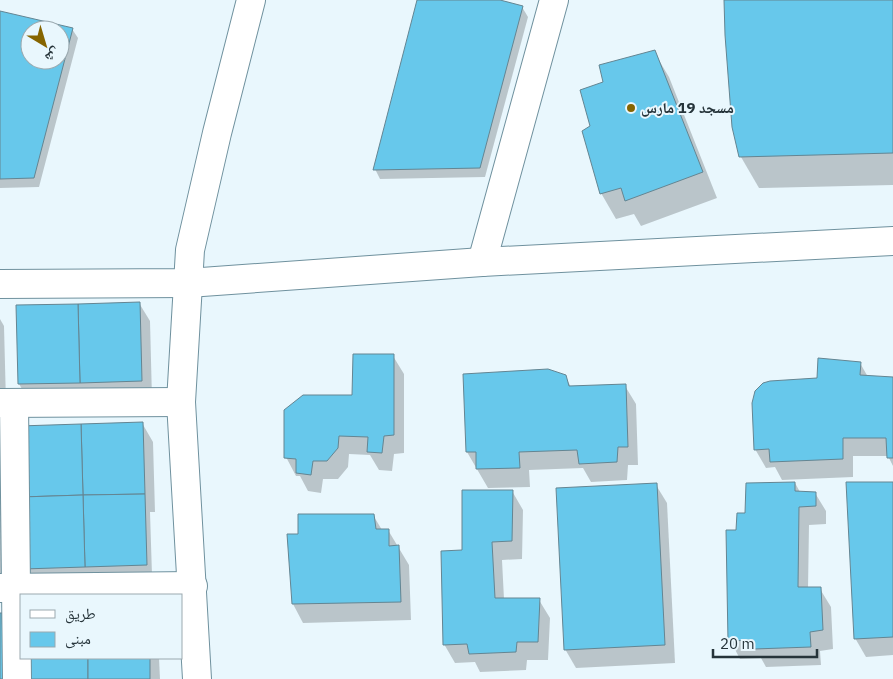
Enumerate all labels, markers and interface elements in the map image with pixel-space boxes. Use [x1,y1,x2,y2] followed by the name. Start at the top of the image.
[20,20,70,70] north arrow
[41,44,64,67] text: ش
[641,98,734,117] place label: مسجد 19 مارس
[625,102,637,114] marker: مسجد 19 مارس
[20,594,182,659] legend
[65,604,96,624] text: طريق
[713,626,817,658] scale bar
[65,629,91,649] text: مبنى
[720,634,755,653] text: 20 m

